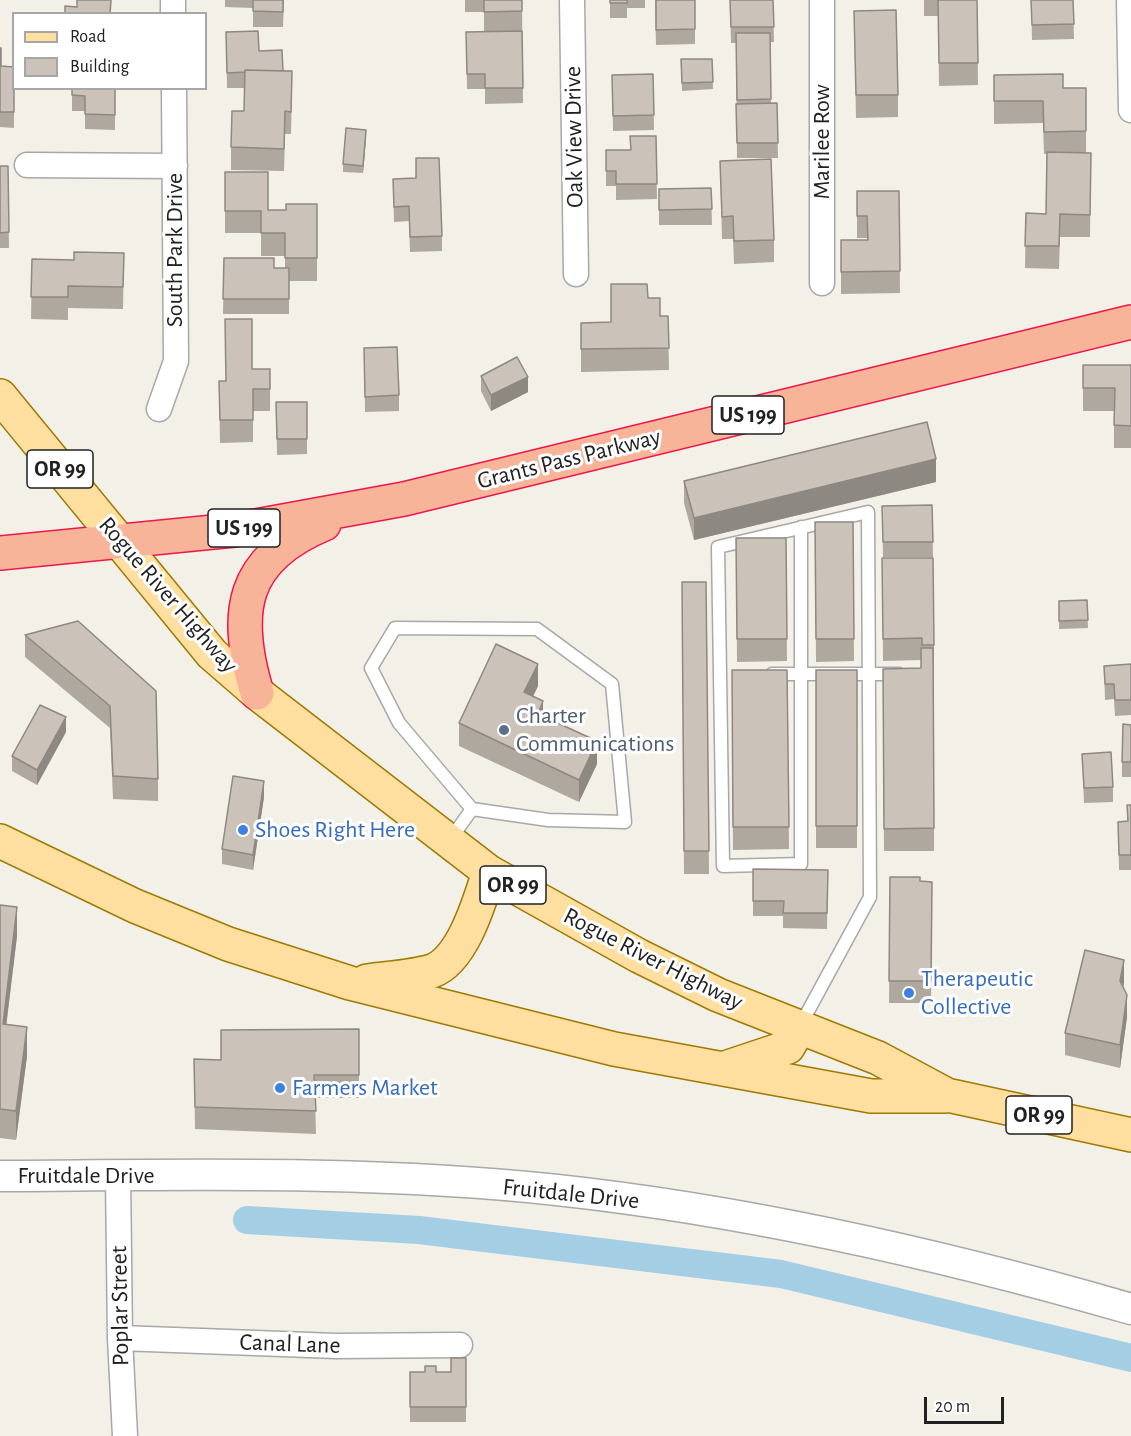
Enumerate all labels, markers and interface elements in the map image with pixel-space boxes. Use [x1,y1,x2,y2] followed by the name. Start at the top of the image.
[12,12,207,90] legend
[70,28,106,46] text: Road
[70,58,129,76] text: Building
[558,66,590,208] street label: Oak View Drive
[808,84,836,200] street label: Marilee Row
[161,173,189,327] street label: South Park Drive
[712,396,784,434] road number: US 199
[474,422,664,496] street label: Grants Pass Parkway
[27,450,93,488] road number: OR 99
[208,509,280,547] road number: US 199
[92,511,244,679] street label: Rogue River Highway
[516,702,674,758] place label: Charter Communications
[497,723,511,737] marker: Charter Communications
[255,816,415,844] place label: Shoes Right Here
[236,823,250,837] marker: Shoes Right Here
[480,866,546,904] road number: OR 99
[558,901,748,1017] street label: Rogue River Highway
[921,965,1033,1021] place label: Therapeutic Collective
[902,986,916,1000] marker: Therapeutic Collective
[292,1074,438,1102] place label: Farmers Market
[273,1081,287,1095] marker: Farmers Market
[1006,1096,1072,1134] road number: OR 99
[17,1162,155,1190] street label: Fruitdale Drive
[501,1173,641,1215] street label: Fruitdale Drive
[105,1246,135,1366] street label: Poplar Street
[239,1328,341,1360] street label: Canal Lane
[927,1385,1006,1423] scale bar
[935,1398,970,1416] text: 20 m

